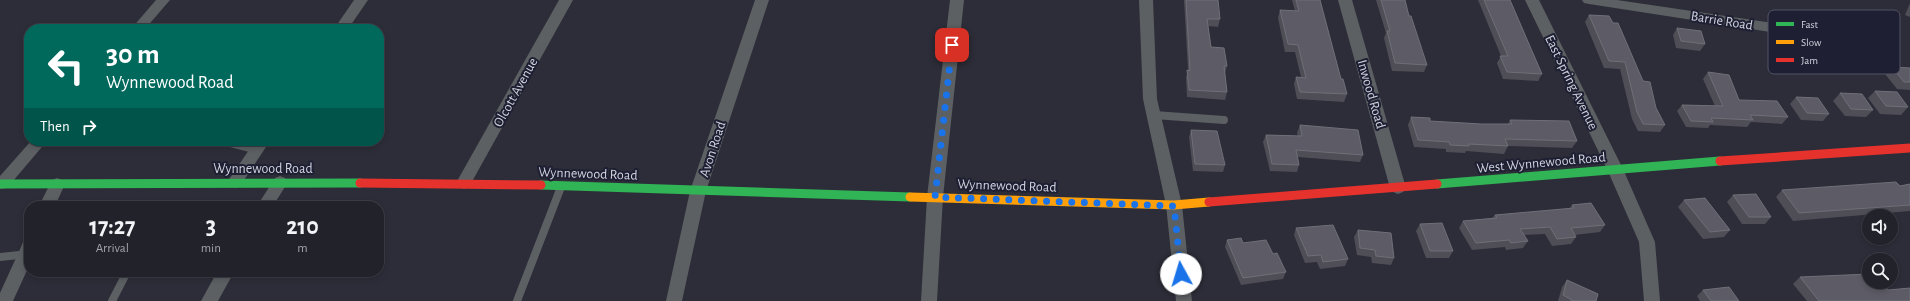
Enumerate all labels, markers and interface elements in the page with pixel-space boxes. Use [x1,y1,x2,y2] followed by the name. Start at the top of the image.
[1690,9,1754,33] street label: Barrie Road
[1768,10,1900,74] legend
[1801,19,1819,30] text: Fast
[935,28,969,62] pin
[1542,33,1600,132] street label: East Spring Avenue
[941,34,963,56] icon: arrive
[1801,37,1822,48] text: Slow
[40,40,92,92] icon: left
[106,41,159,69] text: 30 m
[1801,55,1818,66] text: Jam
[491,56,541,129] street label: Olcott Avenue
[1355,58,1388,130] street label: Inwood Road
[106,74,234,92] text: Wynnewood Road
[78,116,100,138] icon: right
[40,119,70,134] text: Then
[697,120,729,179] street label: Avon Road
[1476,150,1606,176] street label: West Wynnewood Road
[213,162,313,176] street label: Wynnewood Road
[538,165,638,183] street label: Wynnewood Road
[957,177,1057,195] street label: Wynnewood Road
[1862,209,1898,289] map controls
[1862,209,1898,245] button: sound
[89,215,135,239] text: 17:27
[206,215,216,239] text: 3
[286,215,319,239] text: 210
[96,242,129,255] text: Arrival
[201,242,221,255] text: min
[297,242,308,255] text: m
[1160,253,1202,295] position arrow
[1862,253,1898,289] button: search

